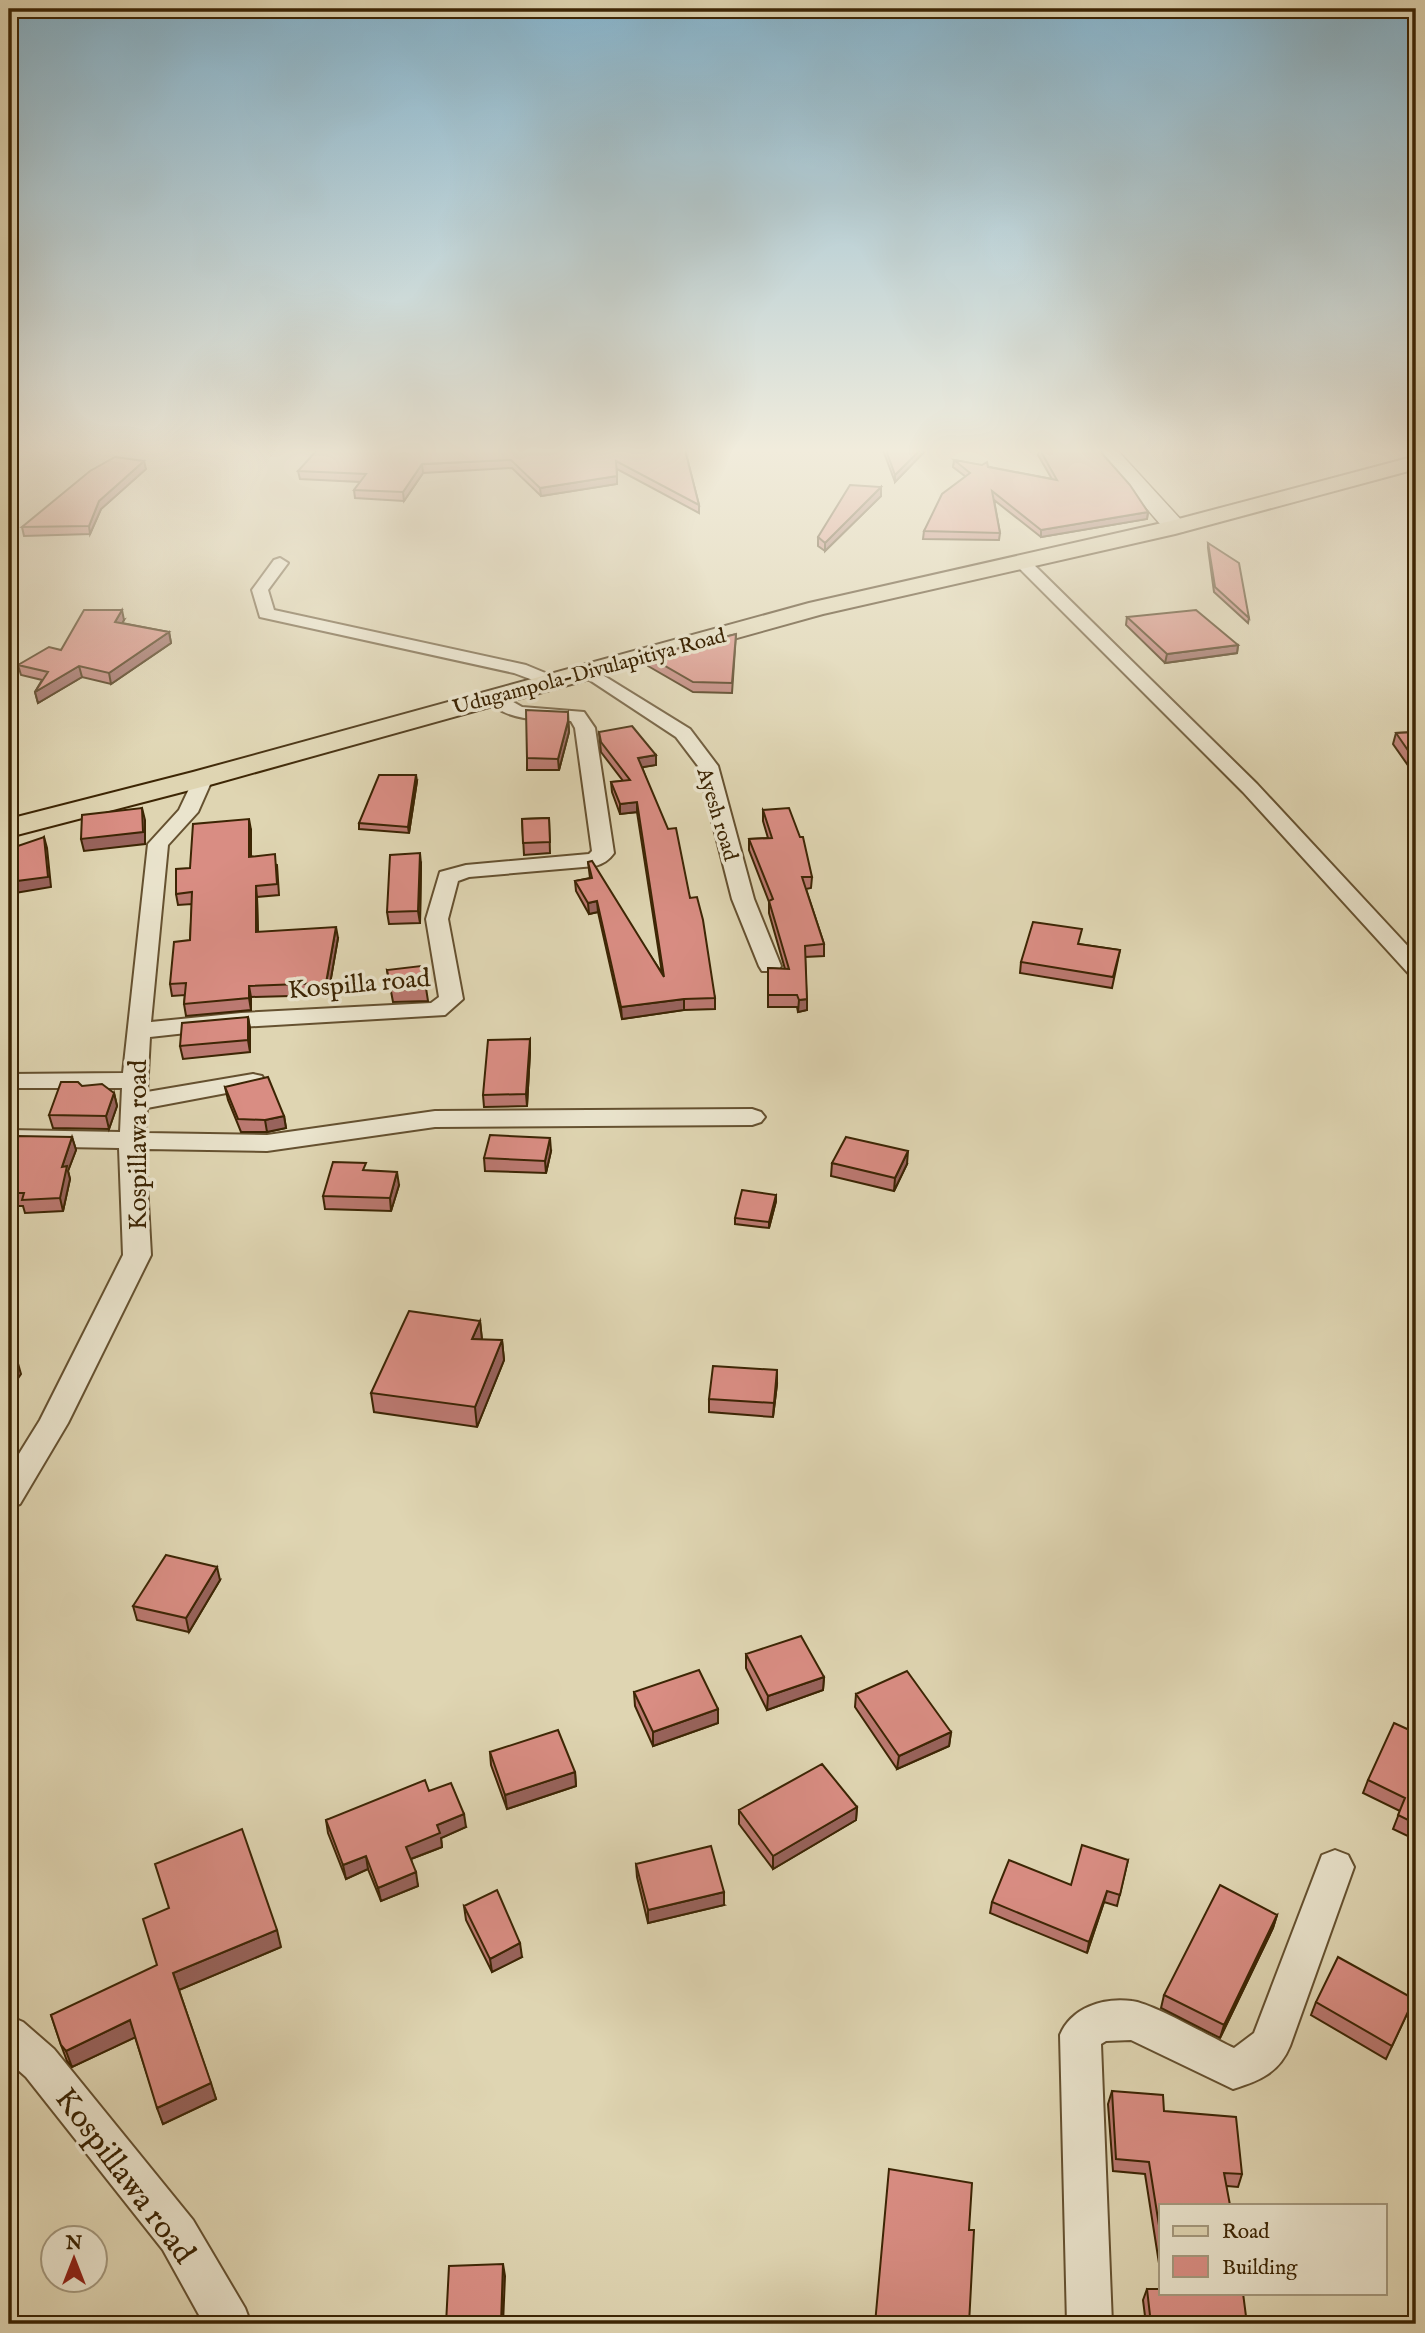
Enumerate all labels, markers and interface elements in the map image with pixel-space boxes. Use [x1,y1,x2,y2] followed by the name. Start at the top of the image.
[450,623,730,722] street label: Udugampola-Divulapitiya Road
[689,764,744,865] street label: Ayesh road
[287,962,432,1007] street label: Kospilla road
[122,1060,155,1230] street label: Kospillawa road
[44,2080,204,2273] street label: Kospillawa road
[1159,2204,1386,2294] legend
[1222,2219,1270,2246] text: Road
[38,2224,108,2294] north arrow
[65,2232,83,2256] text: N
[1222,2255,1298,2282] text: Building

